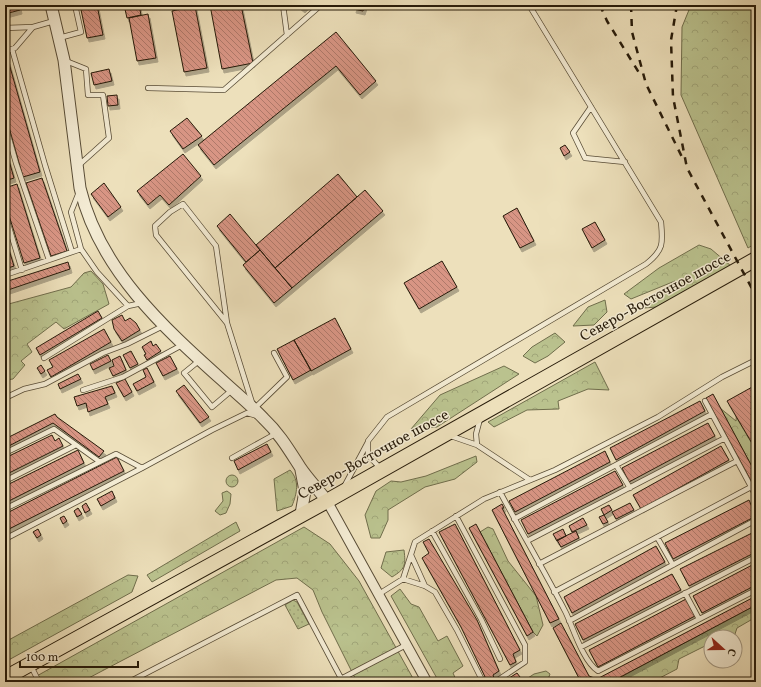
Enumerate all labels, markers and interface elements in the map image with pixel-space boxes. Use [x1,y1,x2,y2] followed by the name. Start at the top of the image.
[576,247,735,348] street label: Северо-Восточное шоссе
[294,405,453,506] street label: Северо-Восточное шоссе
[703,629,743,669] north arrow
[20,643,138,669] scale bar
[723,646,739,658] text: С
[26,650,59,666] text: 100 m

